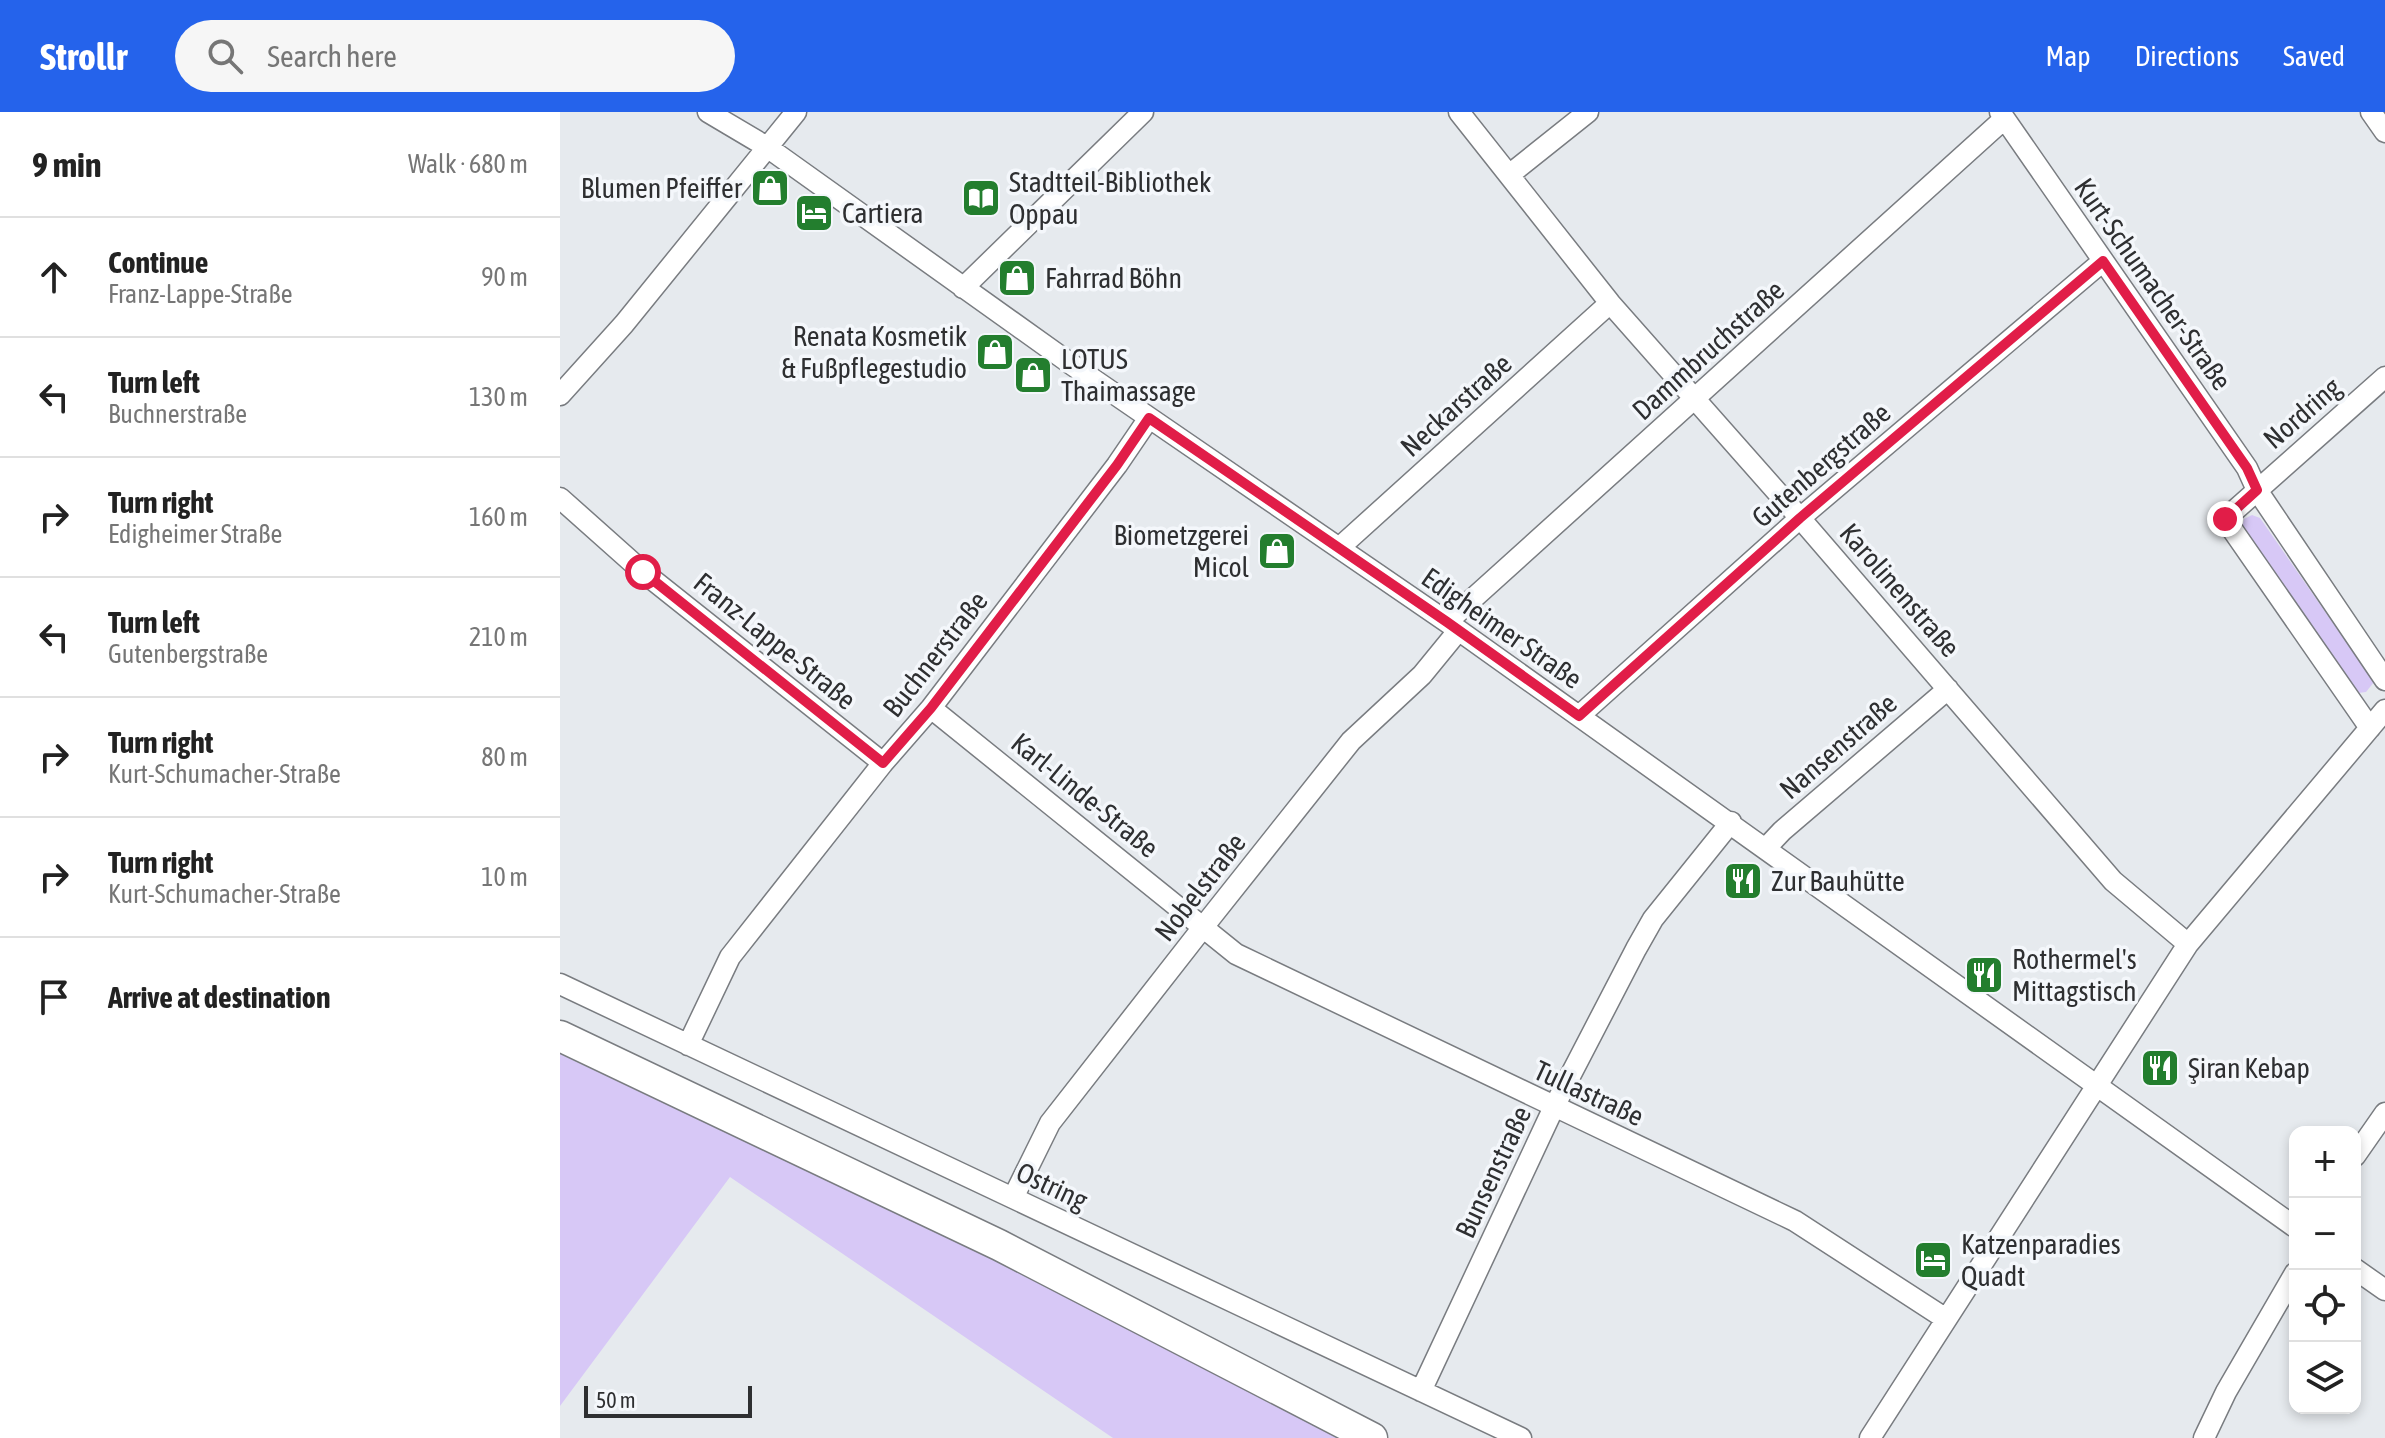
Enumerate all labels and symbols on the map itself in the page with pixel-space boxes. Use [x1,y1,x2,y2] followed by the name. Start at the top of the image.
[1009,166,1211,230] place label: Stadtteil-Bibliothek Oppau
[749,167,791,209] shop icon: Blumen Pfeiffer
[581,172,743,204] place label: Blumen Pfeiffer
[2068,172,2238,396] street label: Kurt-Schumacher-Straße
[960,177,1002,219] library icon: Stadtteil-Bibliothek Oppau
[793,192,835,234] hotel icon: Cartiera
[842,197,924,229] place label: Cartiera
[996,257,1038,299] shop icon: Fahrrad Böhn
[1045,262,1182,294] place label: Fahrrad Böhn
[1626,274,1790,426] street label: Dammbruchstraße
[782,320,967,384] place label: Renata Kosmetik & Fußpflegestudio
[974,331,1016,373] shop icon: Renata Kosmetik & Fußpflegestudio
[1061,343,1196,407] place label: LOTUS Thaimassage
[1394,347,1518,463] street label: Neckarstraße
[1012,354,1054,396] shop icon: LOTUS Thaimassage
[2257,371,2347,455] street label: Nordring
[1745,396,1897,534] street label: Gutenbergstraße
[2207,501,2243,537] route end
[1834,517,1966,663] street label: Karolinenstraße
[1114,519,1250,583] place label: Biometzgerei Micol
[1256,530,1298,572] shop icon: Biometzgerei Micol
[625,554,661,590] route start
[1416,561,1588,695] street label: Edigheimer Straße
[688,566,862,716] street label: Franz-Lappe-Straße
[876,585,994,723] street label: Buchnerstraße
[1773,687,1903,805] street label: Nansenstraße
[1005,726,1165,864] street label: Karl-Linde-Straße
[1148,827,1252,947] street label: Nobelstraße
[1722,860,1764,902] restaurant icon: Zur Bauhütte
[1771,865,1905,897] place label: Zur Bauhütte
[2012,943,2137,1007] place label: Rothermel's Mittagstisch
[1963,954,2005,996] restaurant icon: Rothermel's Mittagstisch
[2139,1047,2181,1089] restaurant icon: Şiran Kebap
[2188,1052,2310,1084] place label: Şiran Kebap
[1529,1054,1649,1132] street label: Tullastraße
[1449,1101,1537,1243] street label: Bunsenstraße
[1011,1156,1093,1216] street label: Ostring
[1961,1228,2121,1292] place label: Katzenparadies Quadt
[1912,1239,1954,1281] hotel icon: Katzenparadies Quadt
[584,1382,752,1418] scale bar

